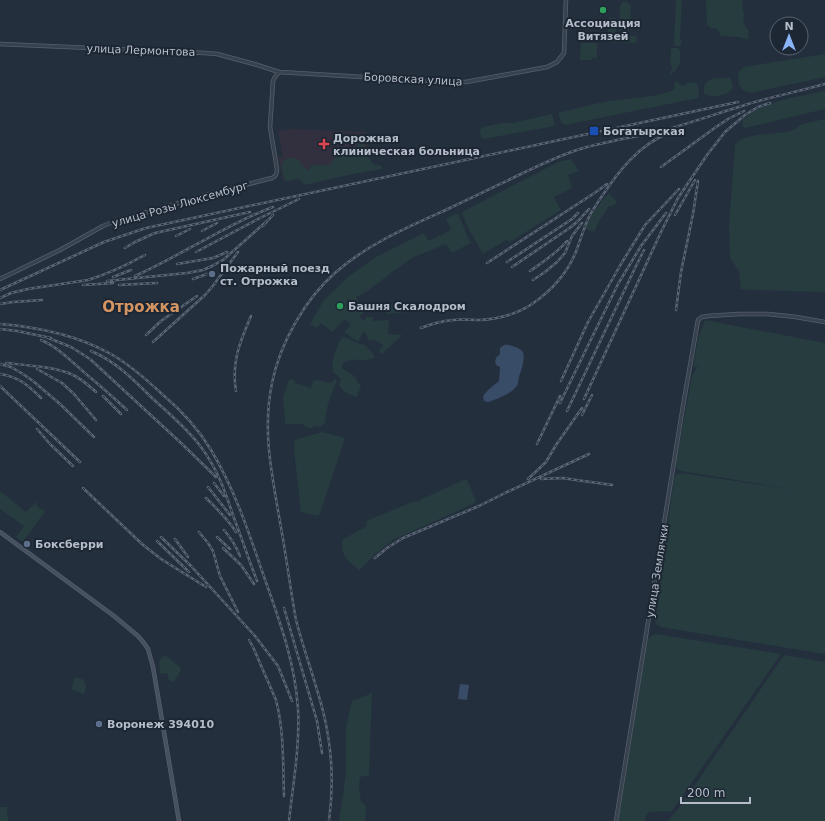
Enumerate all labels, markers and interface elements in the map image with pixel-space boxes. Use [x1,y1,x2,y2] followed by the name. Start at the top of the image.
[598,5,608,15] marker: Ассоциация Витязей
[769,16,809,56] north arrow
[565,17,641,43] place label: Ассоциация Витязей
[784,20,794,33] text: N
[86,42,196,59] street label: улица Лермонтова
[363,70,463,89] street label: Боровская улица
[588,125,600,137] marker: Богатырская
[603,125,685,138] place label: Богатырская
[333,132,480,158] place label: Дорожная клиническая больница
[318,138,330,150] marker: Дорожная клиническая больница
[111,179,250,230] street label: улица Розы Люксембург
[220,262,330,288] place label: Пожарный поезд ст. Отрожка
[207,269,217,279] marker: Пожарный поезд ст. Отрожка
[102,298,180,316] district label: Отрожка
[348,300,466,313] place label: Башня Скалодром
[335,301,345,311] marker: Башня Скалодром
[644,523,671,619] street label: улица Землячки
[35,538,104,551] place label: Боксберри
[22,539,32,549] marker: Боксберри
[107,718,214,731] place label: Воронеж 394010
[94,719,104,729] marker: Воронеж 394010
[681,779,750,805] scale bar
[687,786,725,800] text: 200 m

